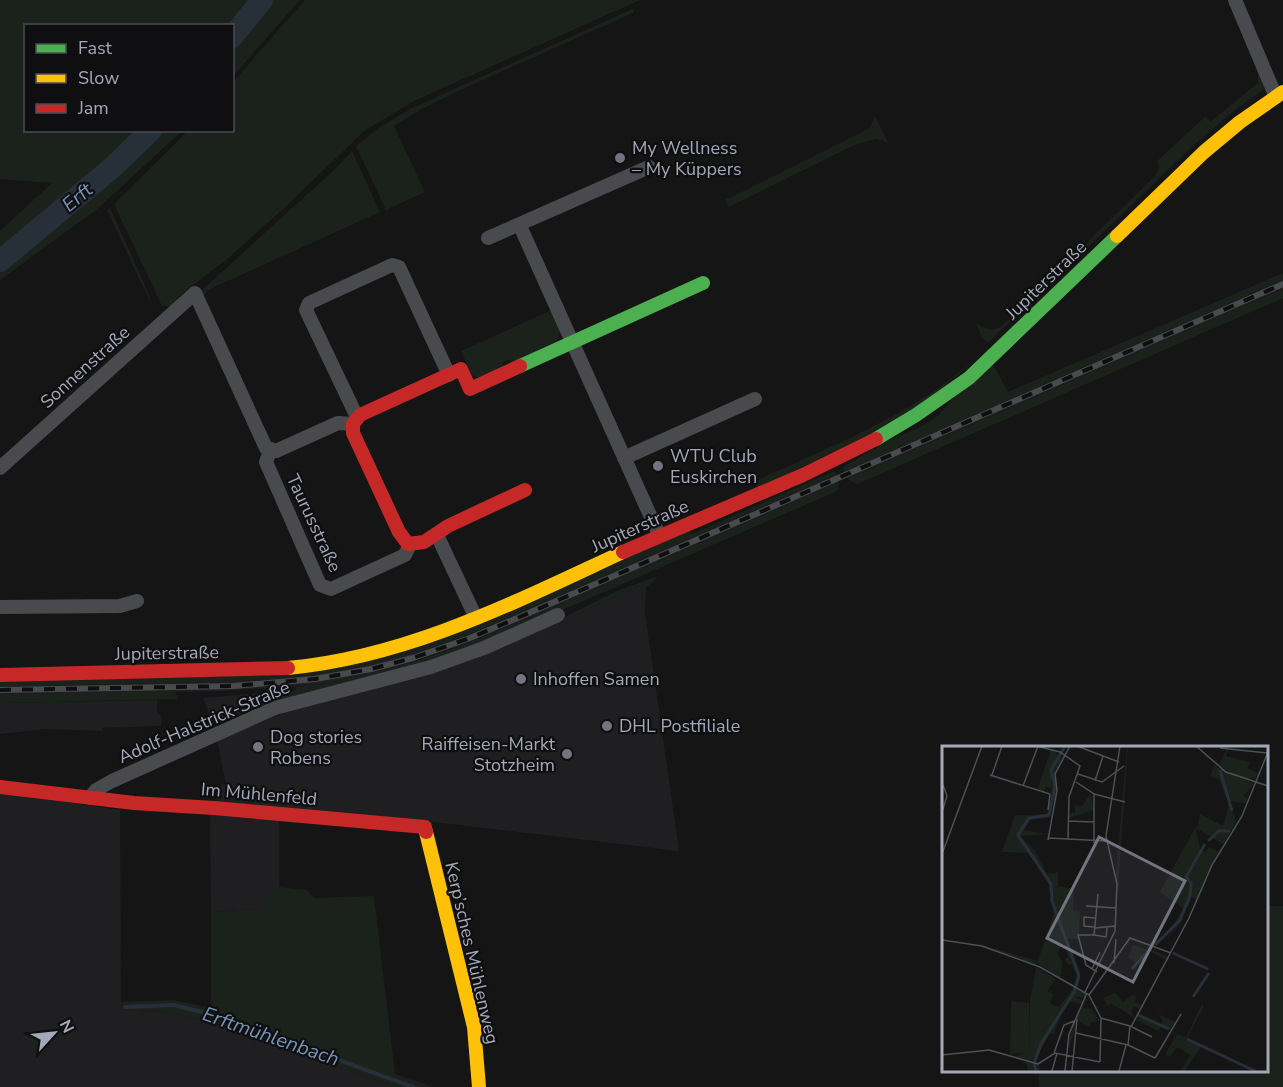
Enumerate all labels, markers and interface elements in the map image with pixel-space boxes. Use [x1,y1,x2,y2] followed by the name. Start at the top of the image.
[24,24,234,132] legend
[78,36,113,60] text: Fast
[78,66,119,90] text: Slow
[77,96,109,120] text: Jam
[632,136,742,181] place label: My Wellness – My Küppers
[613,151,627,165] marker: My Wellness – My Küppers
[56,176,99,218] water label: Erft
[999,235,1092,326] street label: Jupiterstraße
[35,320,135,414] street label: Sonnenstraße
[670,444,757,489] place label: WTU Club Euskirchen
[651,459,665,473] marker: WTU Club Euskirchen
[281,470,347,576] street label: Taurusstraße
[587,494,692,559] street label: Jupiterstraße
[114,640,219,666] street label: Jupiterstraße
[533,667,660,691] place label: Inhoffen Samen
[514,672,528,686] marker: Inhoffen Samen
[115,675,293,769] street label: Adolf-Halstrick-Straße
[619,714,740,738] place label: DHL Postfiliale
[600,719,614,733] marker: DHL Postfiliale
[270,725,362,770] place label: Dog stories Robens
[422,732,556,777] place label: Raiffeisen-Markt Stotzheim
[251,740,265,754] marker: Dog stories Robens
[942,746,1268,1072] inset map
[560,747,574,761] marker: Raiffeisen-Markt Stotzheim
[200,777,318,811] street label: Im Mühlenfeld
[439,860,505,1046] street label: Kerp’sches Mühlenweg
[199,1000,343,1073] water label: Erftmühlenbach
[24,1003,84,1063] north arrow
[54,1016,79,1037] text: N

